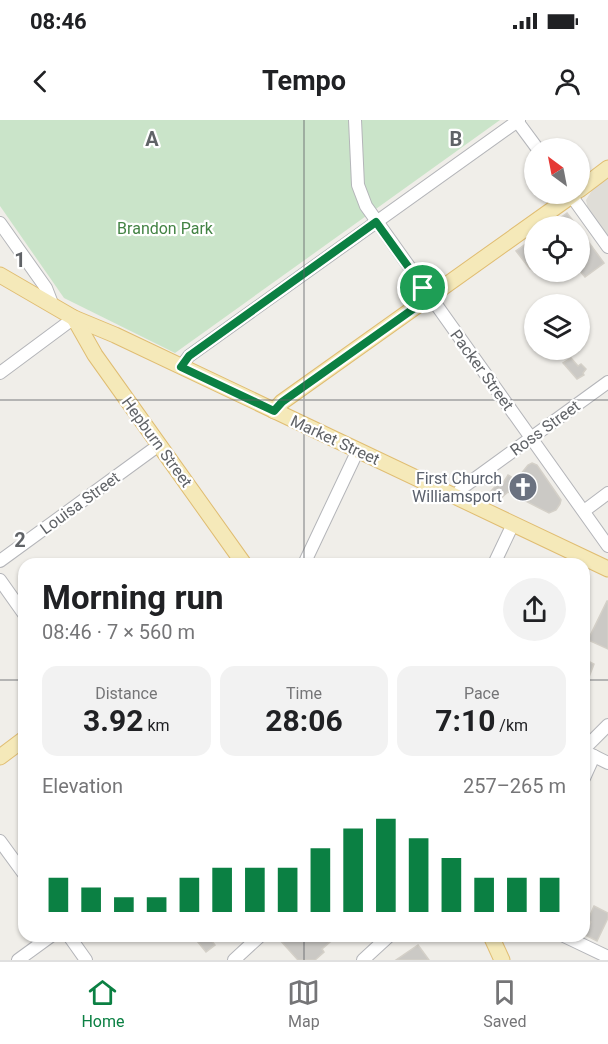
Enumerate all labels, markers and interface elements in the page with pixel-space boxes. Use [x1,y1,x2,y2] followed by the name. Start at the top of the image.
[30,9,87,34] text: 08:46
[24,65,57,98] icon: back
[262,65,346,97] text: Tempo
[551,65,584,98] icon: person
[145,127,159,151] text: A
[450,127,462,151] text: B
[524,138,590,204] north arrow
[524,138,590,360] map controls
[524,216,590,282] button: locate
[117,219,214,238] park label: Brandon Park
[14,248,26,272] text: 1
[397,262,448,313] pin
[406,271,439,304] icon: arrive
[524,294,590,360] button: layers
[446,326,518,414] street label: Packer Street
[118,393,196,491] street label: Hepburn Street
[506,396,584,460] street label: Ross Street
[288,411,382,469] street label: Market Street
[37,468,123,538] street label: Louisa Street
[412,469,502,506] place label: First Church Williamsport
[507,471,539,503] church icon: First Church Williamsport
[14,528,26,552] text: 2
[42,578,223,617] text: Morning run
[503,578,566,641] button: share
[42,620,195,644] text: 08:46 · 7 × 560 m
[95,684,157,703] text: Distance
[286,684,322,703] text: Time
[464,684,499,703] text: Pace
[83,703,143,738] text: 3.92
[265,703,343,738] text: 28:06
[435,703,495,738] text: 7:10
[143,716,170,735] text: km
[495,716,528,735] text: /km
[42,774,123,798] text: Elevation
[463,774,566,798] text: 257–265 m
[81,976,125,1031] tab: Home
[287,976,320,1031] tab: Map
[483,976,527,1031] tab: Saved

